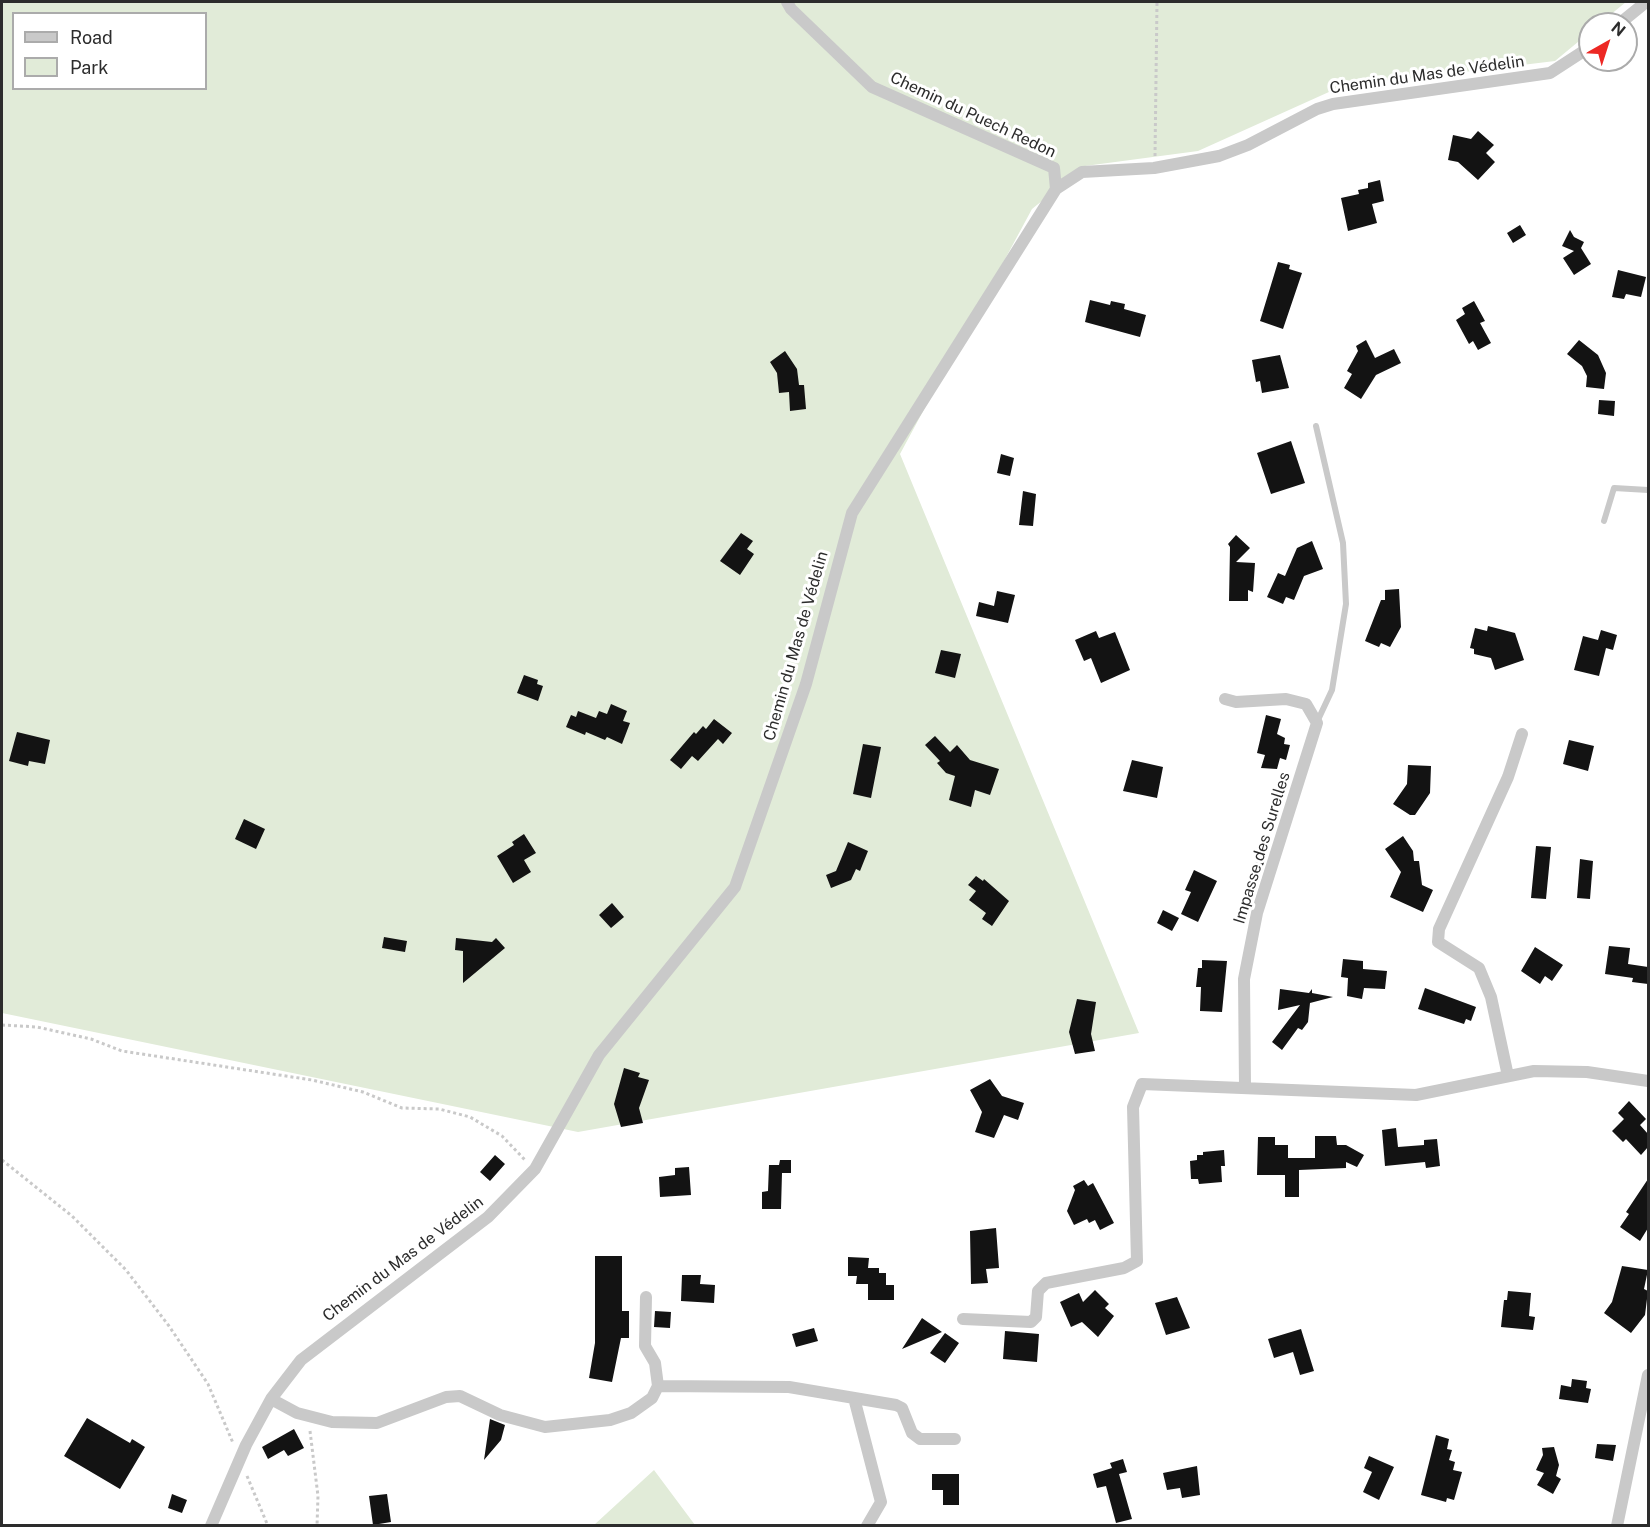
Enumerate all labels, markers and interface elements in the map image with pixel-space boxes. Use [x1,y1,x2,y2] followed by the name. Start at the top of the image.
[12,12,207,90] legend
[1578,12,1638,72] north arrow
[1608,18,1629,40] text: N
[70,27,113,48] text: Road
[1329,52,1525,98] street label: Chemin du Mas de Védelin
[70,57,108,78] text: Park
[887,68,1059,162] street label: Chemin du Puech Redon
[760,549,832,743] street label: Chemin du Mas de Védelin
[1230,770,1294,926] street label: Impasse des Surelles
[319,1192,487,1326] street label: Chemin du Mas de Védelin

